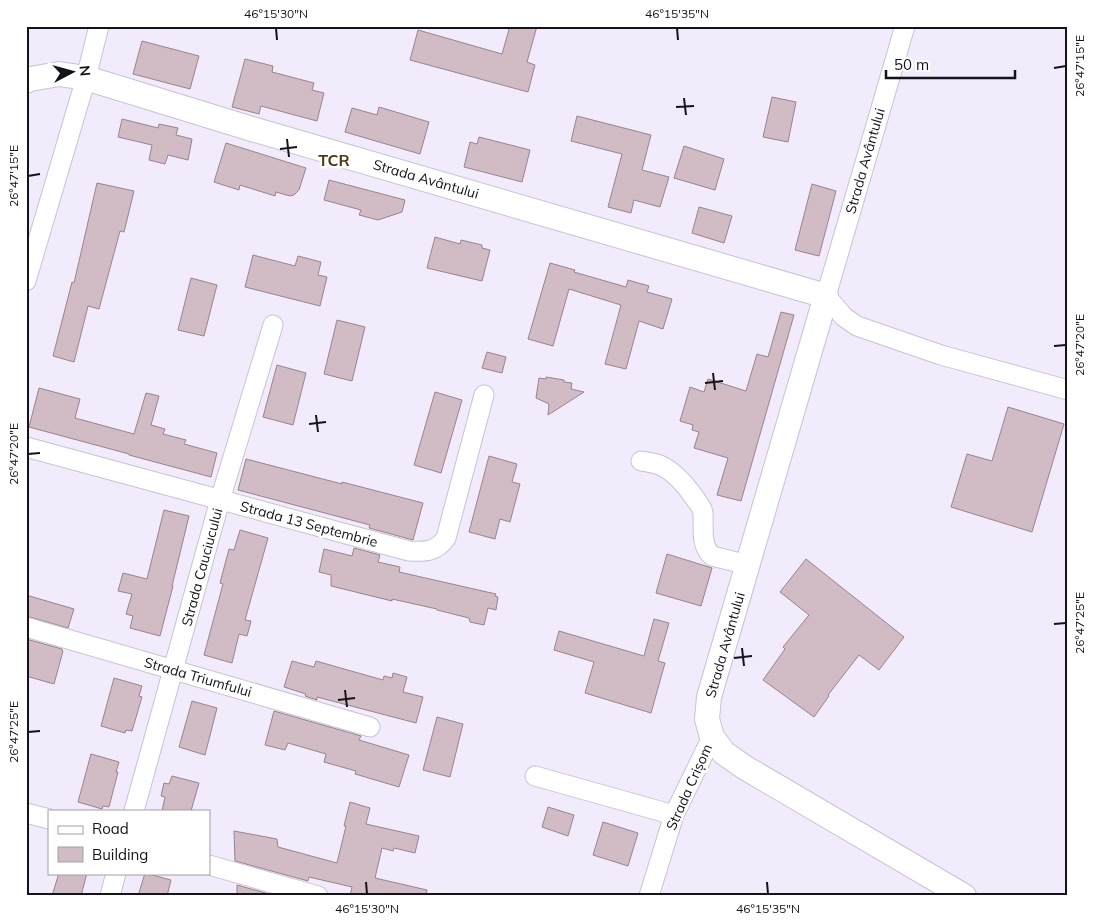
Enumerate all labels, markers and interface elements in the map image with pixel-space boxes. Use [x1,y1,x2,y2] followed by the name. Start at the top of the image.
[244,6,308,21] text: 46°15'30"N
[645,6,709,21] text: 46°15'35"N
[1072,35,1087,97] text: 26°47'15"E
[48,48,98,98] north arrow
[886,48,1015,80] scale bar
[894,55,929,74] text: 50 m
[75,64,94,77] text: N
[841,106,889,216] street label: Strada Avântului
[6,145,21,207] text: 26°47'15"E
[318,150,350,170] district label: TCR
[371,155,481,203] street label: Strada Avântului
[1072,314,1087,376] text: 26°47'20"E
[6,423,21,485] text: 26°47'20"E
[238,497,380,551] street label: Strada 13 Septembrie
[178,506,226,628] street label: Strada Cauciucului
[701,590,749,700] street label: Strada Avântului
[1072,592,1087,654] text: 26°47'25"E
[142,653,254,701] street label: Strada Triumfului
[6,701,21,763] text: 26°47'25"E
[662,741,716,833] street label: Strada Crișom
[48,810,210,874] legend
[92,819,129,838] text: Road
[92,845,148,864] text: Building
[335,901,399,916] text: 46°15'30"N
[736,901,800,916] text: 46°15'35"N

